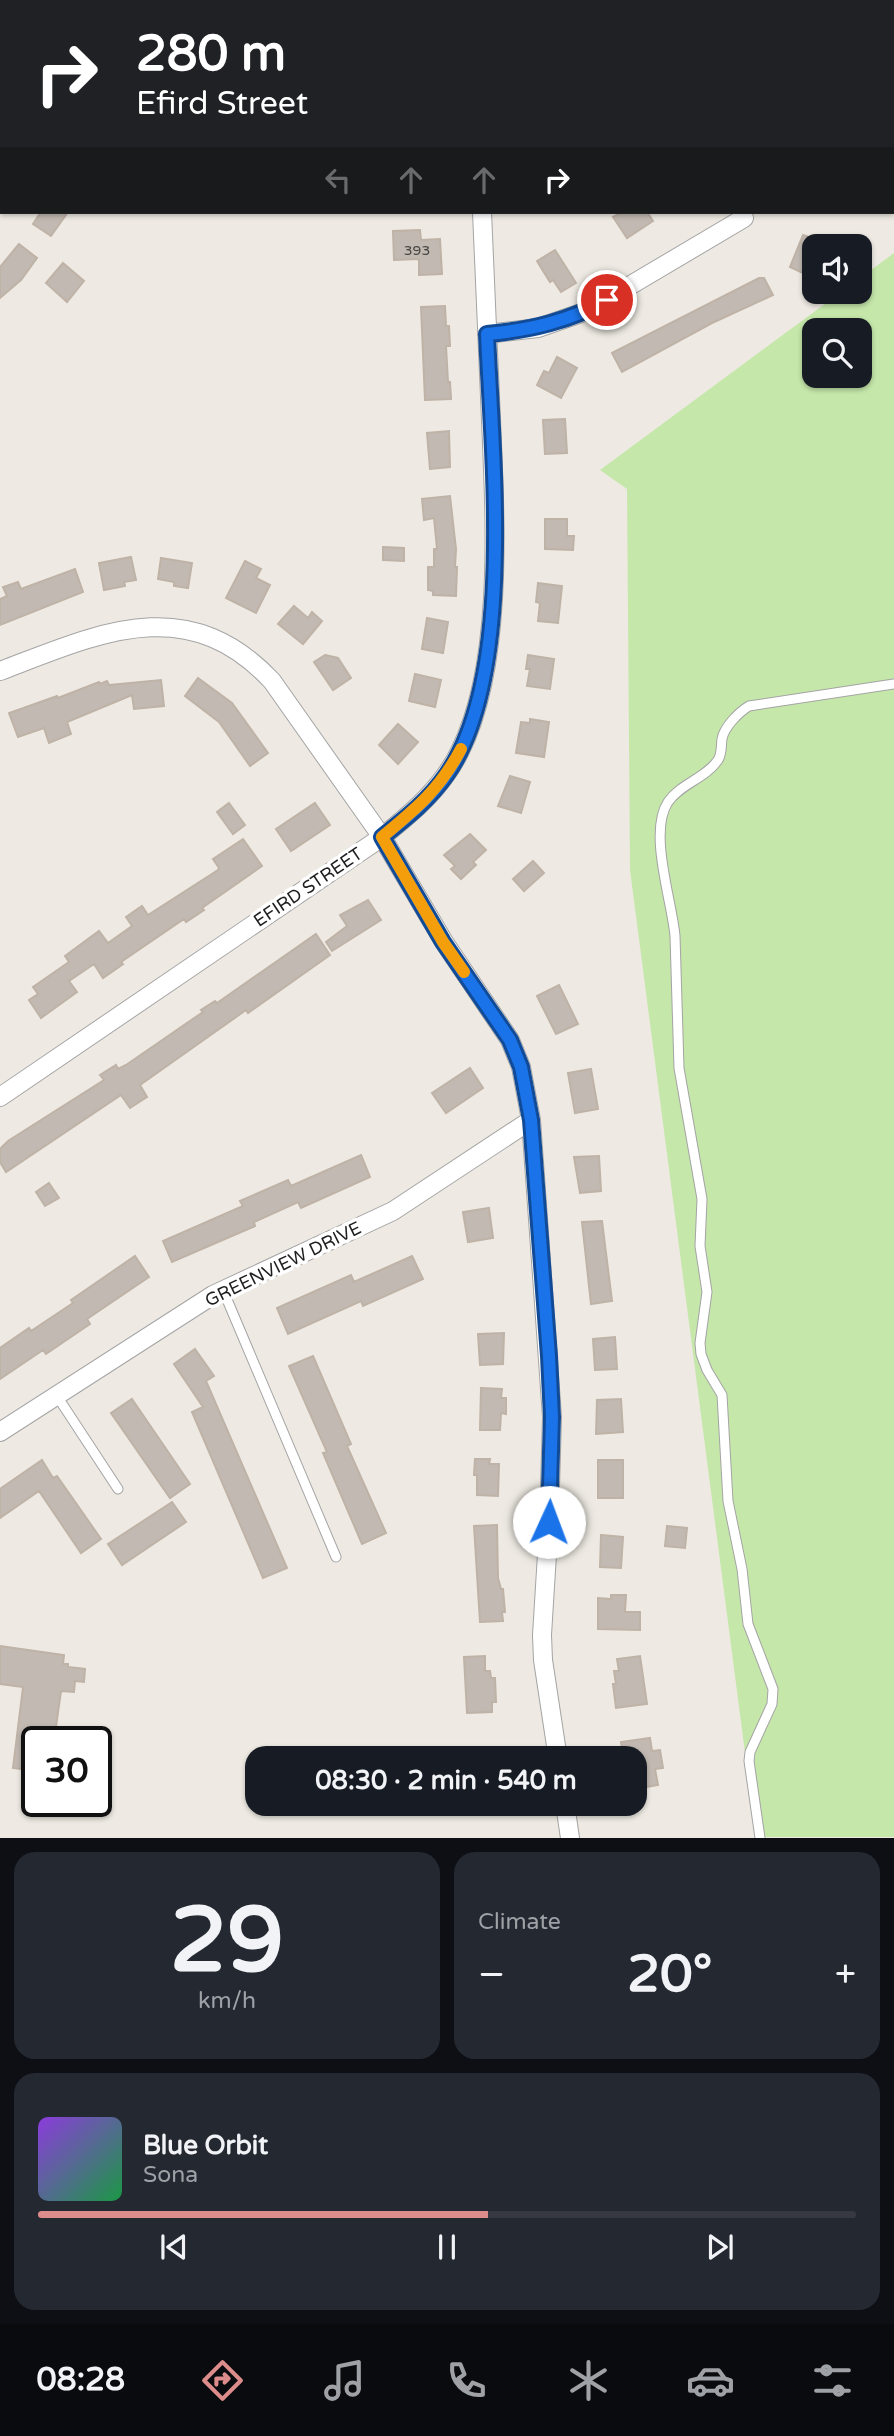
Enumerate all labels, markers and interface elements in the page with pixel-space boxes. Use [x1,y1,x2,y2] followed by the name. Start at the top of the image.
[136,25,286,84] text: 280 m
[21,28,112,119] icon: right
[136,85,308,123] text: Efird Street
[319,161,357,199] icon: left
[392,161,430,199] icon: ahead
[465,161,503,199] icon: ahead
[538,161,576,199] icon: right
[802,234,872,388] map controls
[802,234,872,304] button: sound
[404,242,430,259] house number: 393
[577,270,637,330] pin
[588,281,626,319] icon: arrive
[802,318,872,388] button: search
[249,842,367,932] street label: EFIRD STREET
[201,1217,365,1311] street label: GREENVIEW DRIVE
[512,1485,586,1559] position arrow
[21,1726,112,1817] speed limit sign: 30
[315,1765,577,1796] text: 08:30 · 2 min · 540 m
[170,1886,284,1996] text: 29
[478,1908,561,1936] text: Climate
[627,1943,712,2006] text: 20°
[478,1952,505,1998] text: −
[835,1952,856,1998] text: +
[198,1987,256,2015] text: km/h
[143,2130,268,2161] text: Blue Orbit
[143,2161,198,2189] text: Sona
[155,2228,193,2266] icon: previous
[428,2228,466,2266] icon: pause
[701,2228,739,2266] icon: next
[198,2356,247,2405] icon: directions
[320,2356,369,2405] icon: music
[442,2356,491,2405] icon: phone
[564,2356,613,2405] icon: climate
[686,2356,735,2405] icon: car
[808,2356,857,2405] icon: filters
[37,2361,125,2399] text: 08:28

